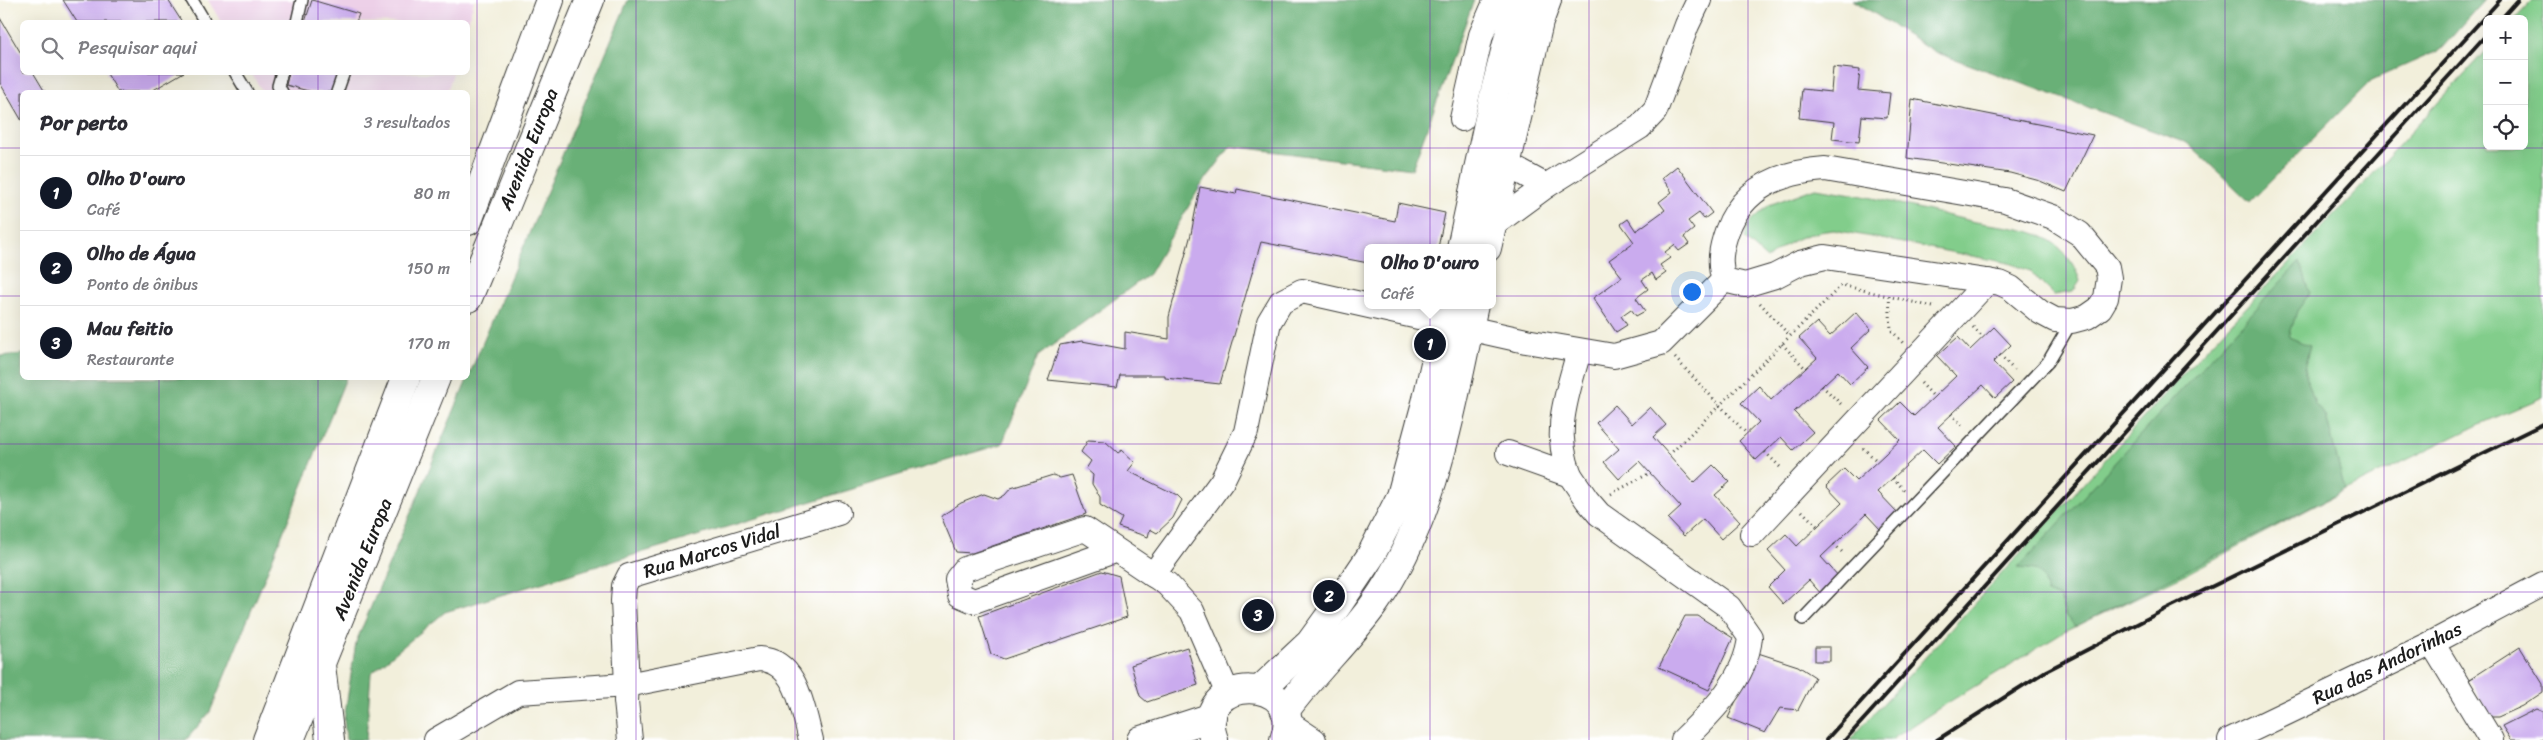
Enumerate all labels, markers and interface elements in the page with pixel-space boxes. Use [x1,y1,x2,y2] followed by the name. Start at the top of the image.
[2483,15,2528,150] map controls
[2483,15,2528,60] button: +
[20,20,470,75] search box
[78,31,197,64] text: Pesquisar aqui
[38,34,66,62] icon: search
[2483,60,2528,105] button: −
[488,83,568,216] street label: Avenida Europa
[40,104,128,142] text: Por perto
[2483,105,2528,150] button: locate
[364,108,450,137] text: 3 resultados
[87,162,185,195] text: Olho D'ouro
[53,179,59,208] text: 1
[414,179,450,208] text: 80 m
[87,195,120,224] text: Café
[87,237,196,270] text: Olho de Água
[1364,244,1496,309] popup
[1381,246,1479,279] text: Olho D'ouro
[51,254,61,283] text: 2
[407,254,450,283] text: 150 m
[87,270,198,299] text: Ponto de ônibus
[1381,279,1414,308] text: Café
[1679,279,1705,305] your location
[87,312,173,345] text: Mau feitio
[1414,325,1446,363] pin: 1
[52,329,60,358] text: 3
[407,329,450,358] text: 170 m
[87,345,174,374] text: Restaurante
[322,493,402,626] street label: Avenida Europa
[639,514,785,588] street label: Rua Marcos Vidal
[1313,577,1345,615] pin: 2
[1242,596,1274,634] pin: 3
[2306,612,2468,714] street label: Rua das Andorinhas

